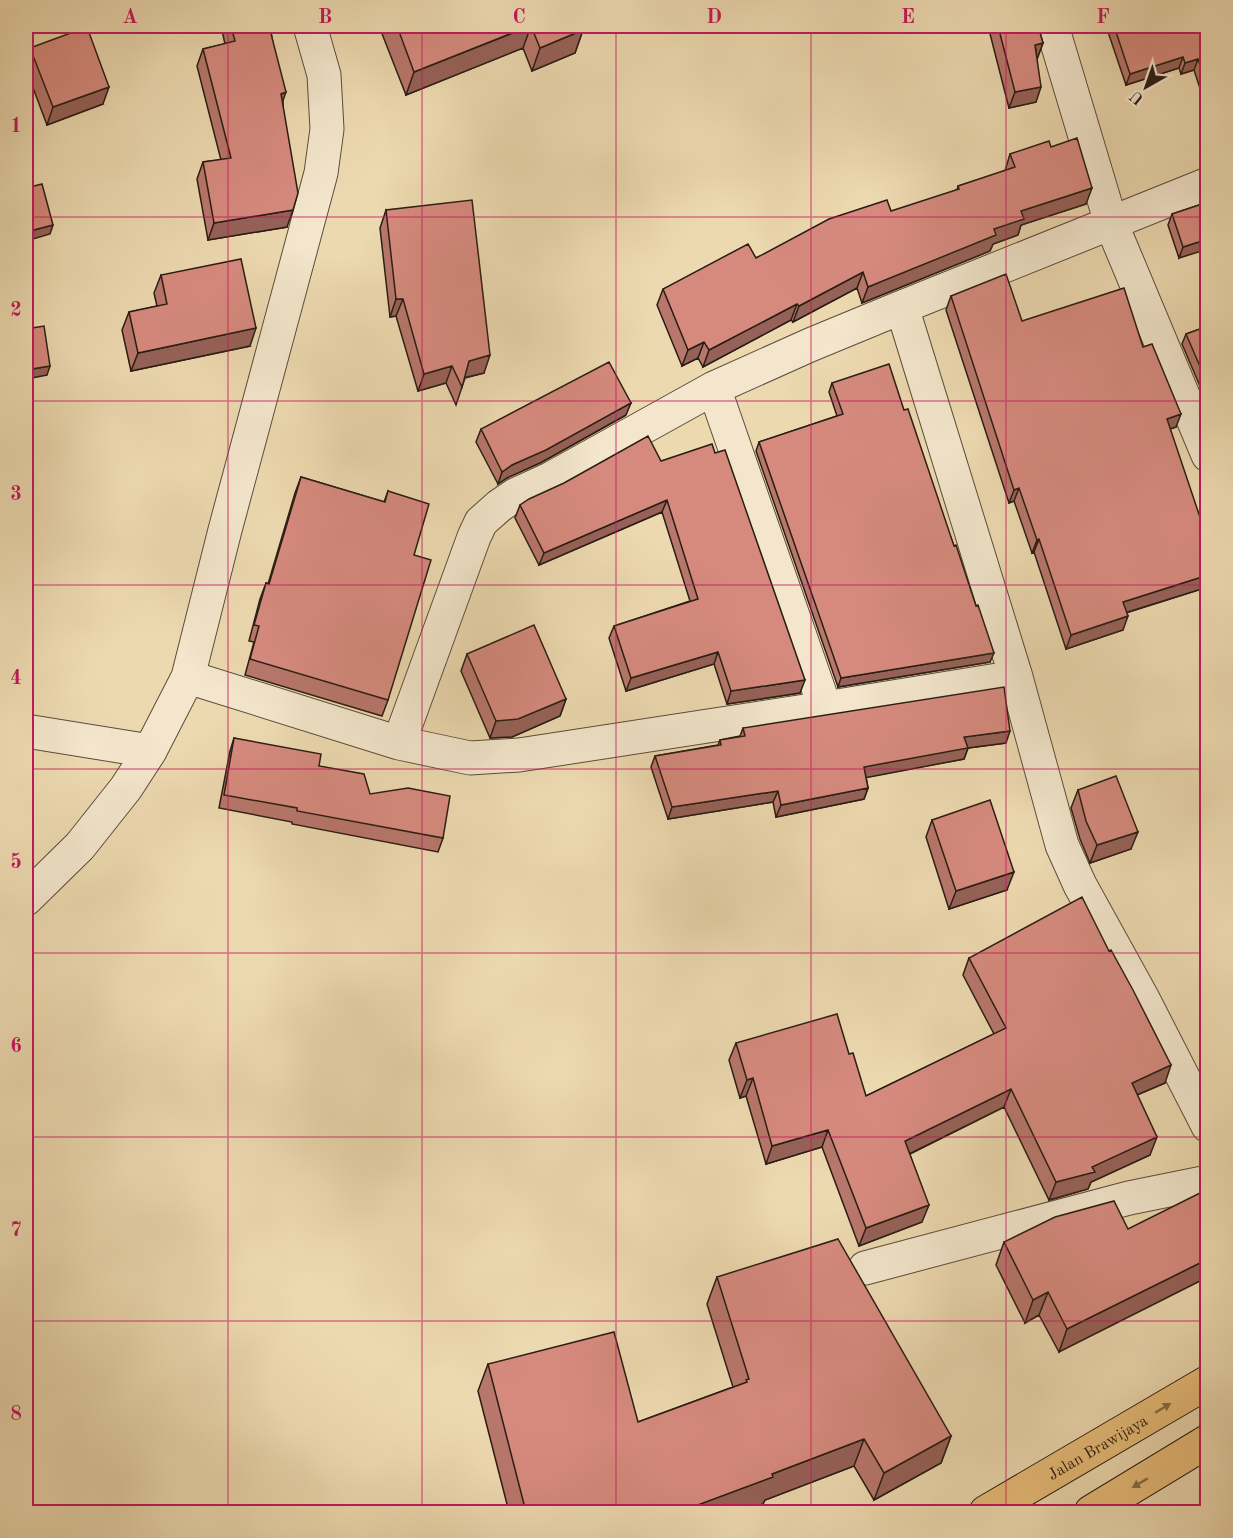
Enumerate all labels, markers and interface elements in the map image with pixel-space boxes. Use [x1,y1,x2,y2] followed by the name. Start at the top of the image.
[122,8,138,28] text: A
[318,8,332,28] text: B
[512,8,526,28] text: C
[706,8,722,28] text: D
[901,8,915,28] text: E
[1096,8,1110,28] text: F
[1116,57,1176,117] north arrow
[1127,87,1148,107] text: U
[10,117,22,137] text: 1
[10,301,22,321] text: 2
[10,485,22,505] text: 3
[10,669,22,689] text: 4
[10,852,22,873] text: 5
[10,1037,22,1057] text: 6
[10,1221,22,1241] text: 7
[1155,1403,1172,1413] one-way arrow
[10,1405,22,1425] text: 8
[1046,1413,1151,1484] street label: Jalan Brawijaya
[1132,1477,1148,1488] one-way arrow

